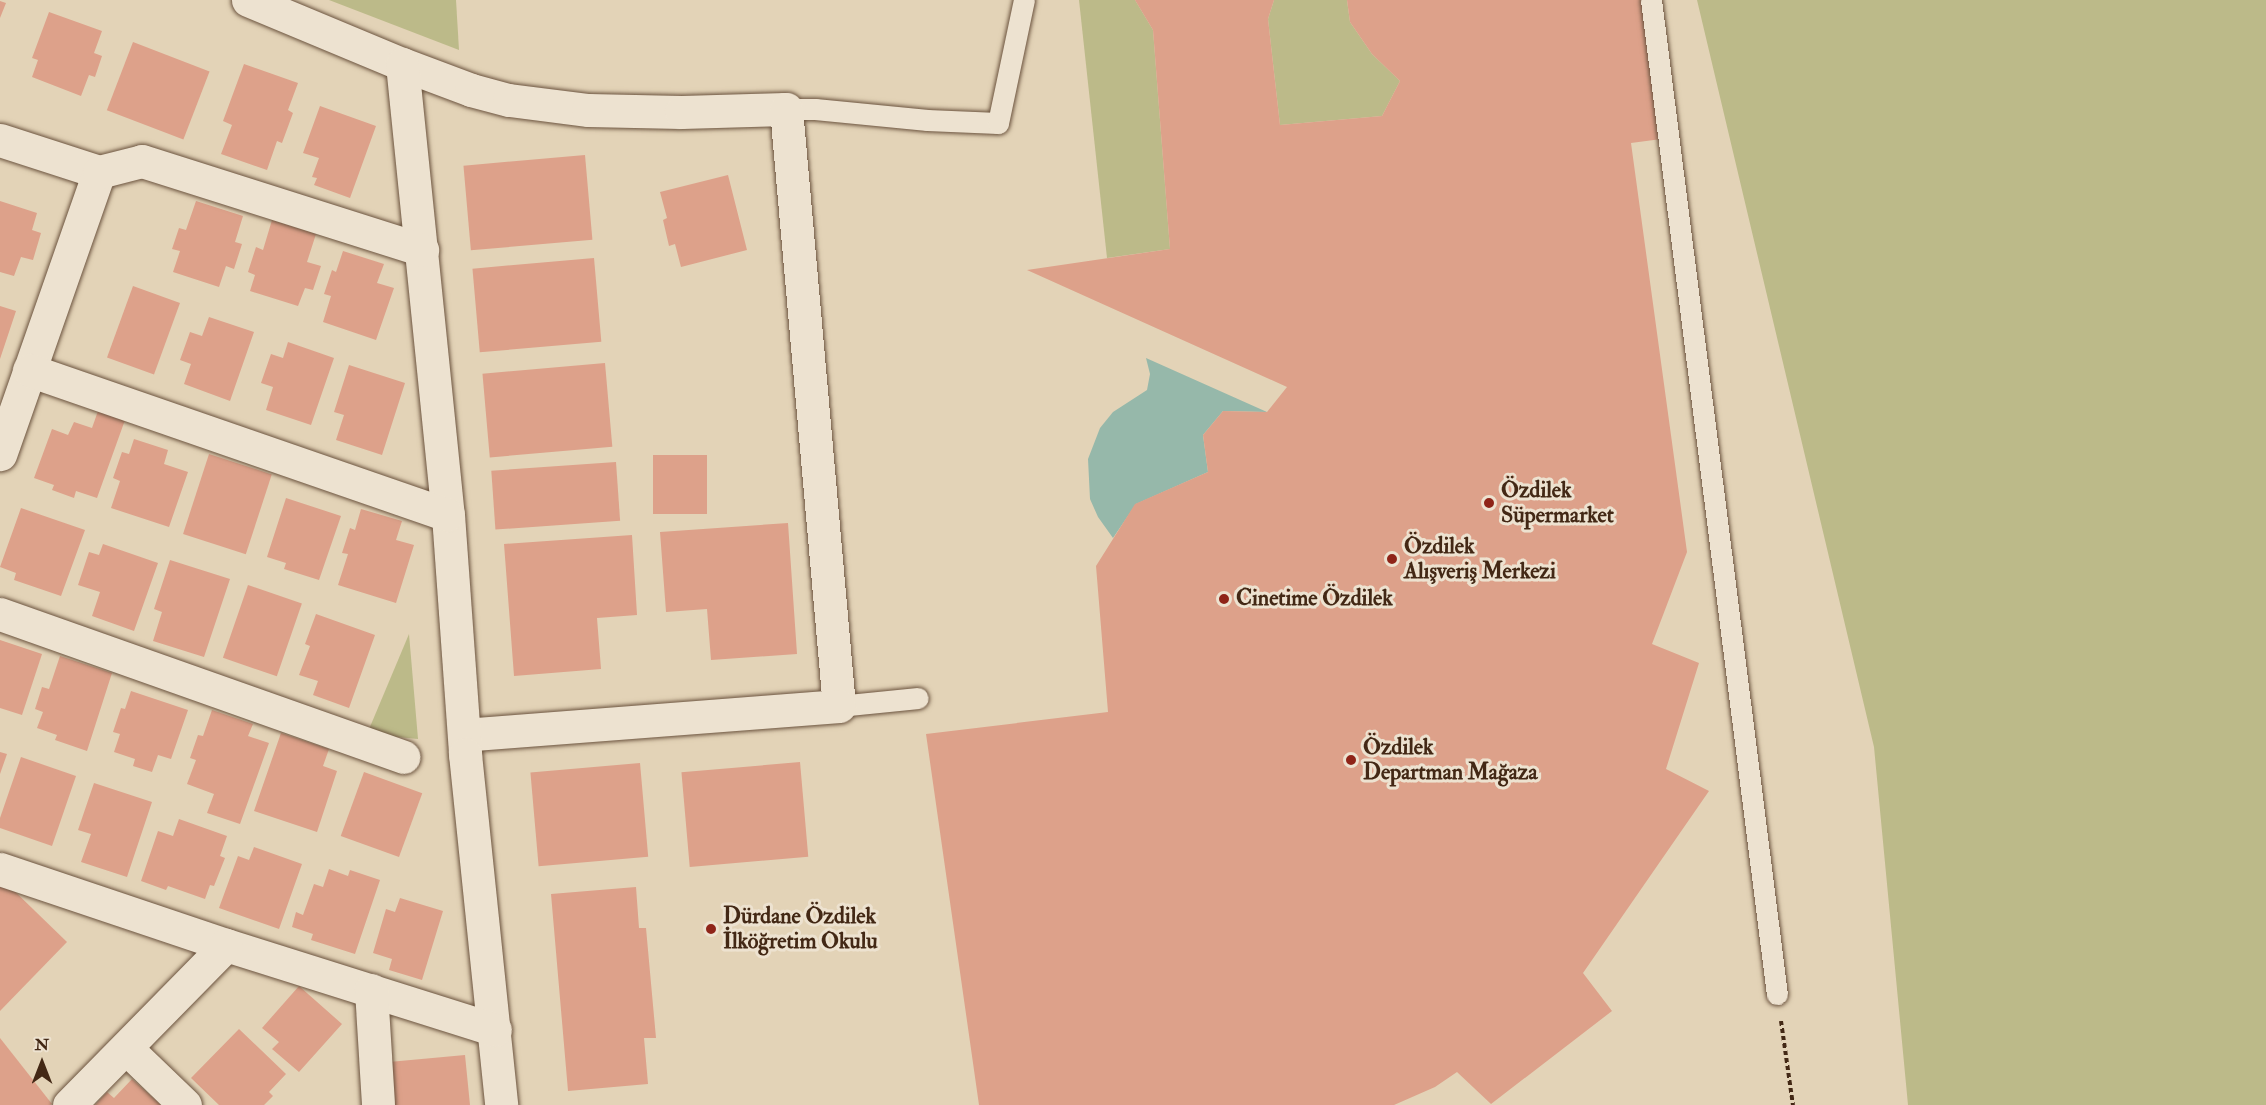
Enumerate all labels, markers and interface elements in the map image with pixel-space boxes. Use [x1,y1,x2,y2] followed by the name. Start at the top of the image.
[1501,477,1614,528] place label: Özdilek Süpermarket
[1482,496,1496,510] marker: Özdilek Süpermarket
[1404,533,1556,584] place label: Özdilek Alışveriş Merkezi
[1385,552,1399,566] marker: Özdilek Alışveriş Merkezi
[1236,586,1393,612] place label: Cinetime Özdilek
[1217,592,1231,606] marker: Cinetime Özdilek
[1363,734,1537,786] place label: Özdilek Departman Mağaza
[1344,753,1358,767] marker: Özdilek Departman Mağaza
[723,903,878,954] place label: Dürdane Özdilek İlköğretim Okulu
[704,922,718,936] marker: Dürdane Özdilek İlköğretim Okulu
[12,1033,72,1093] north arrow
[35,1035,49,1055] text: N

